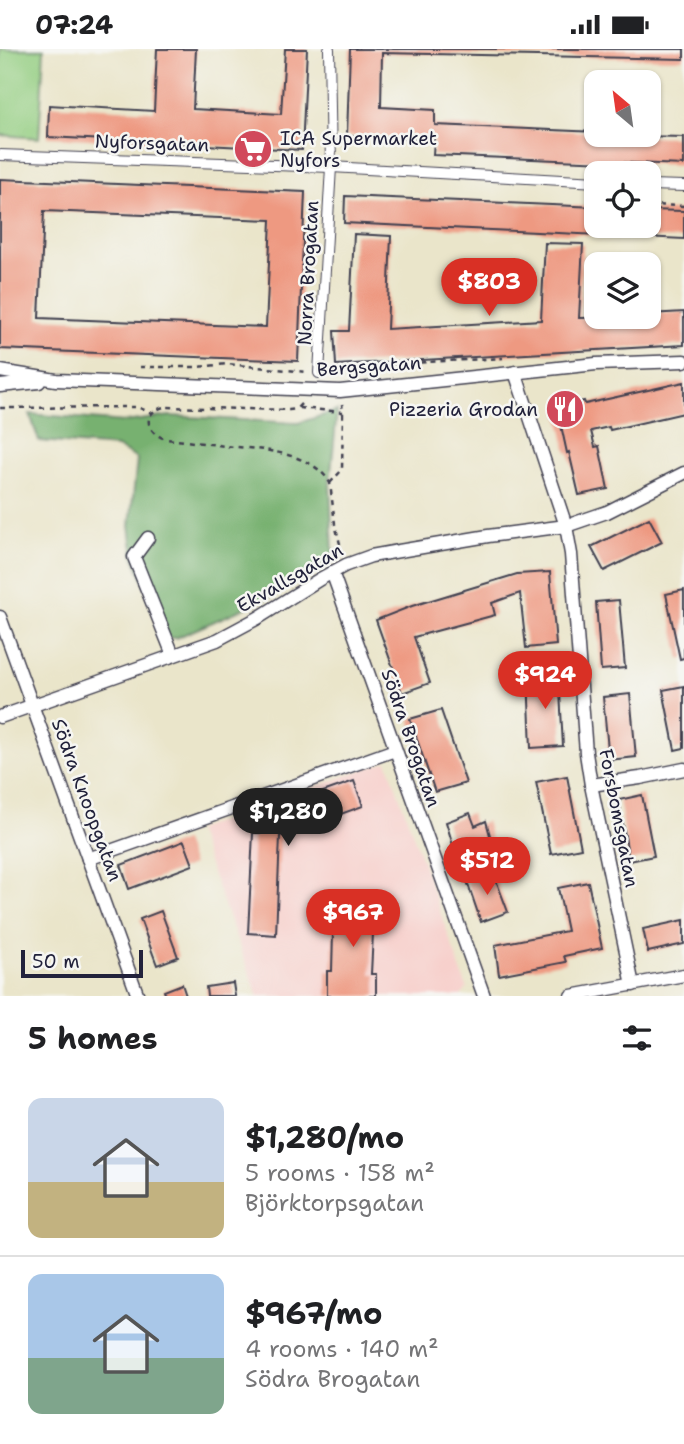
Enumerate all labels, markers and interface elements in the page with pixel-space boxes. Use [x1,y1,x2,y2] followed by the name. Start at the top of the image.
[35,7,113,42] text: 07:24
[584,70,662,147] north arrow
[584,70,661,329] map controls
[280,126,437,173] place label: ICA Supermarket Nyfors
[232,128,274,170] supermarket icon: ICA Supermarket Nyfors
[94,129,210,157] street label: Nyforsgatan
[584,161,661,238] button: locate
[292,200,324,346] street label: Norra Brogatan
[584,252,661,329] button: layers
[448,259,530,318] pin: $803
[457,266,521,296] text: $803
[316,350,422,382] street label: Bergsgatan
[544,388,586,430] restaurant icon: Pizzeria Grodan
[389,397,538,422] place label: Pizzeria Grodan
[232,537,348,619] street label: Ekvallsgatan
[504,651,586,711] pin: $924
[514,659,576,689] text: $924
[376,665,446,811] street label: Södra Brogatan
[46,715,128,885] street label: Södra Knoopgatan
[593,746,645,890] street label: Forsbomsgatan
[231,789,345,848] pin: $1,280
[249,796,327,826] text: $1,280
[446,837,528,897] pin: $512
[459,845,515,875] text: $512
[312,890,394,949] pin: $967
[322,897,384,927] text: $967
[21,947,144,979] scale bar
[32,949,80,974] text: 50 m
[28,1018,158,1059] text: 5 homes
[618,1019,656,1057] icon: filters
[245,1117,404,1158] text: $1,280/mo
[84,1126,168,1210] icon: home
[245,1158,435,1188] text: 5 rooms · 158 m²
[245,1188,424,1218] text: Björktorpsgatan
[245,1293,383,1334] text: $967/mo
[84,1302,168,1386] icon: home
[245,1334,439,1364] text: 4 rooms · 140 m²
[245,1364,420,1394] text: Södra Brogatan

